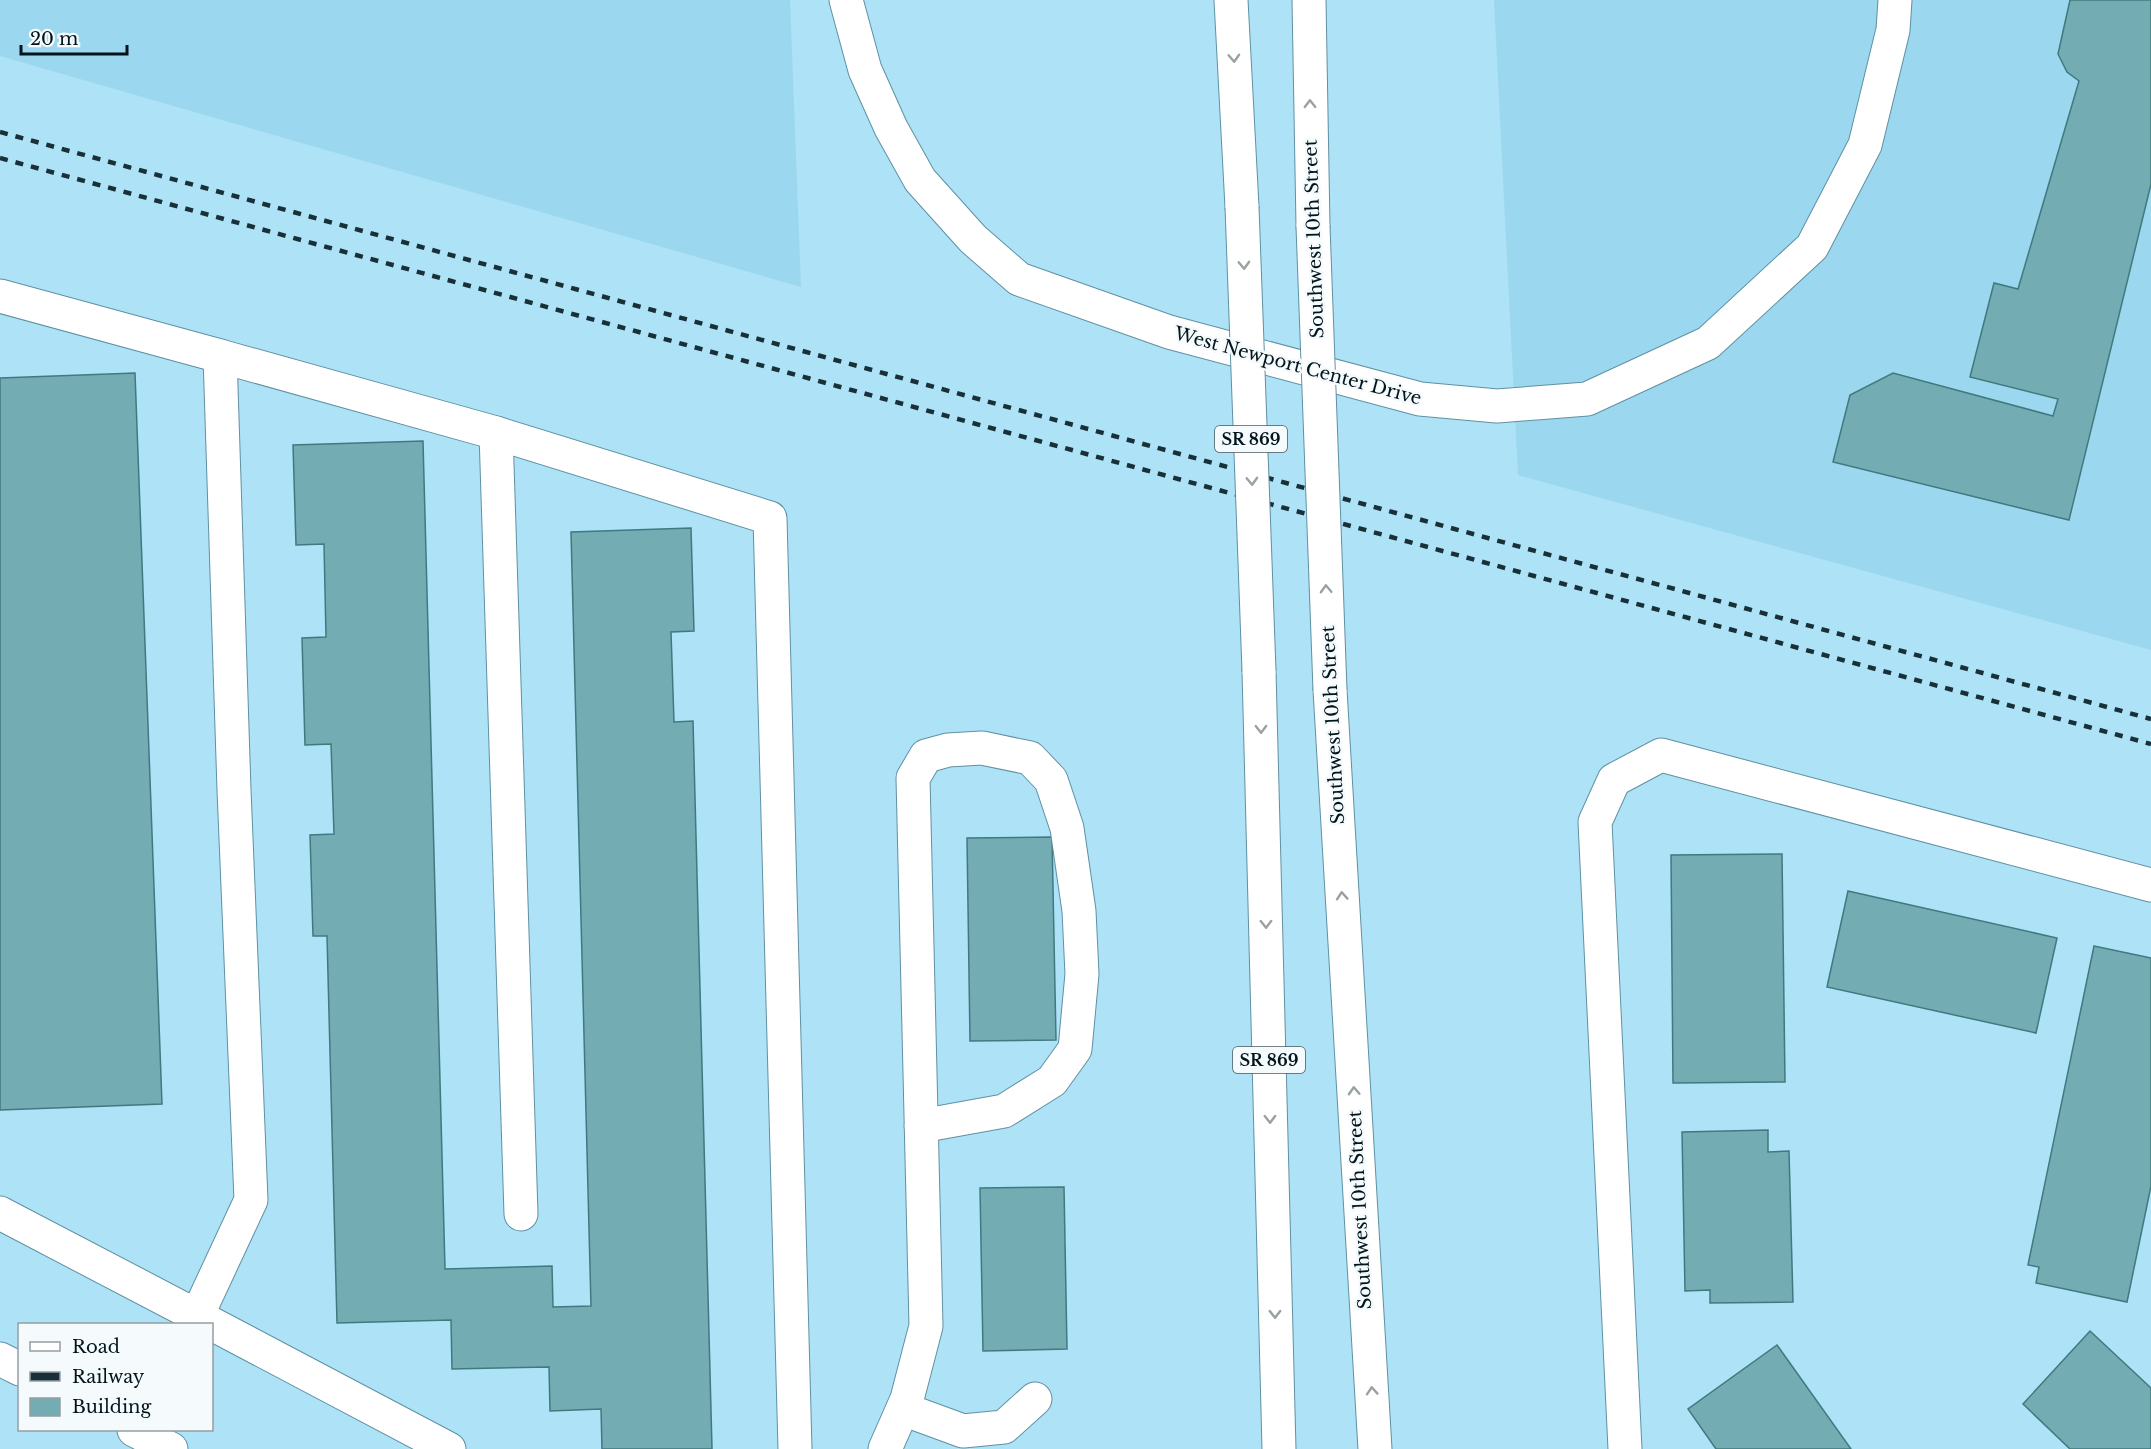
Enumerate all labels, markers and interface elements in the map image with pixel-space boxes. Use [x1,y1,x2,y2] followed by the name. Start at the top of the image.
[21,18,128,56] scale bar
[30,28,78,50] text: 20 m
[1227,54,1240,63] one-way arrow
[1304,100,1317,109] one-way arrow
[1300,139,1328,339] street label: Southwest 10th Street
[1238,261,1250,270] one-way arrow
[1171,322,1424,410] street label: West Newport Center Drive
[1215,426,1287,452] road number: SR 869
[1246,477,1259,486] one-way arrow
[1320,585,1333,594] one-way arrow
[1317,625,1349,825] street label: Southwest 10th Street
[1254,725,1267,734] one-way arrow
[1336,892,1349,901] one-way arrow
[1259,920,1272,929] one-way arrow
[1233,1047,1305,1073] road number: SR 869
[1347,1087,1360,1096] one-way arrow
[1344,1110,1376,1310] street label: Southwest 10th Street
[1264,1115,1277,1124] one-way arrow
[1269,1310,1281,1319] one-way arrow
[18,1323,213,1431] legend
[72,1336,120,1358] text: Road
[72,1366,145,1388] text: Railway
[1365,1386,1378,1395] one-way arrow
[72,1396,151,1418] text: Building

